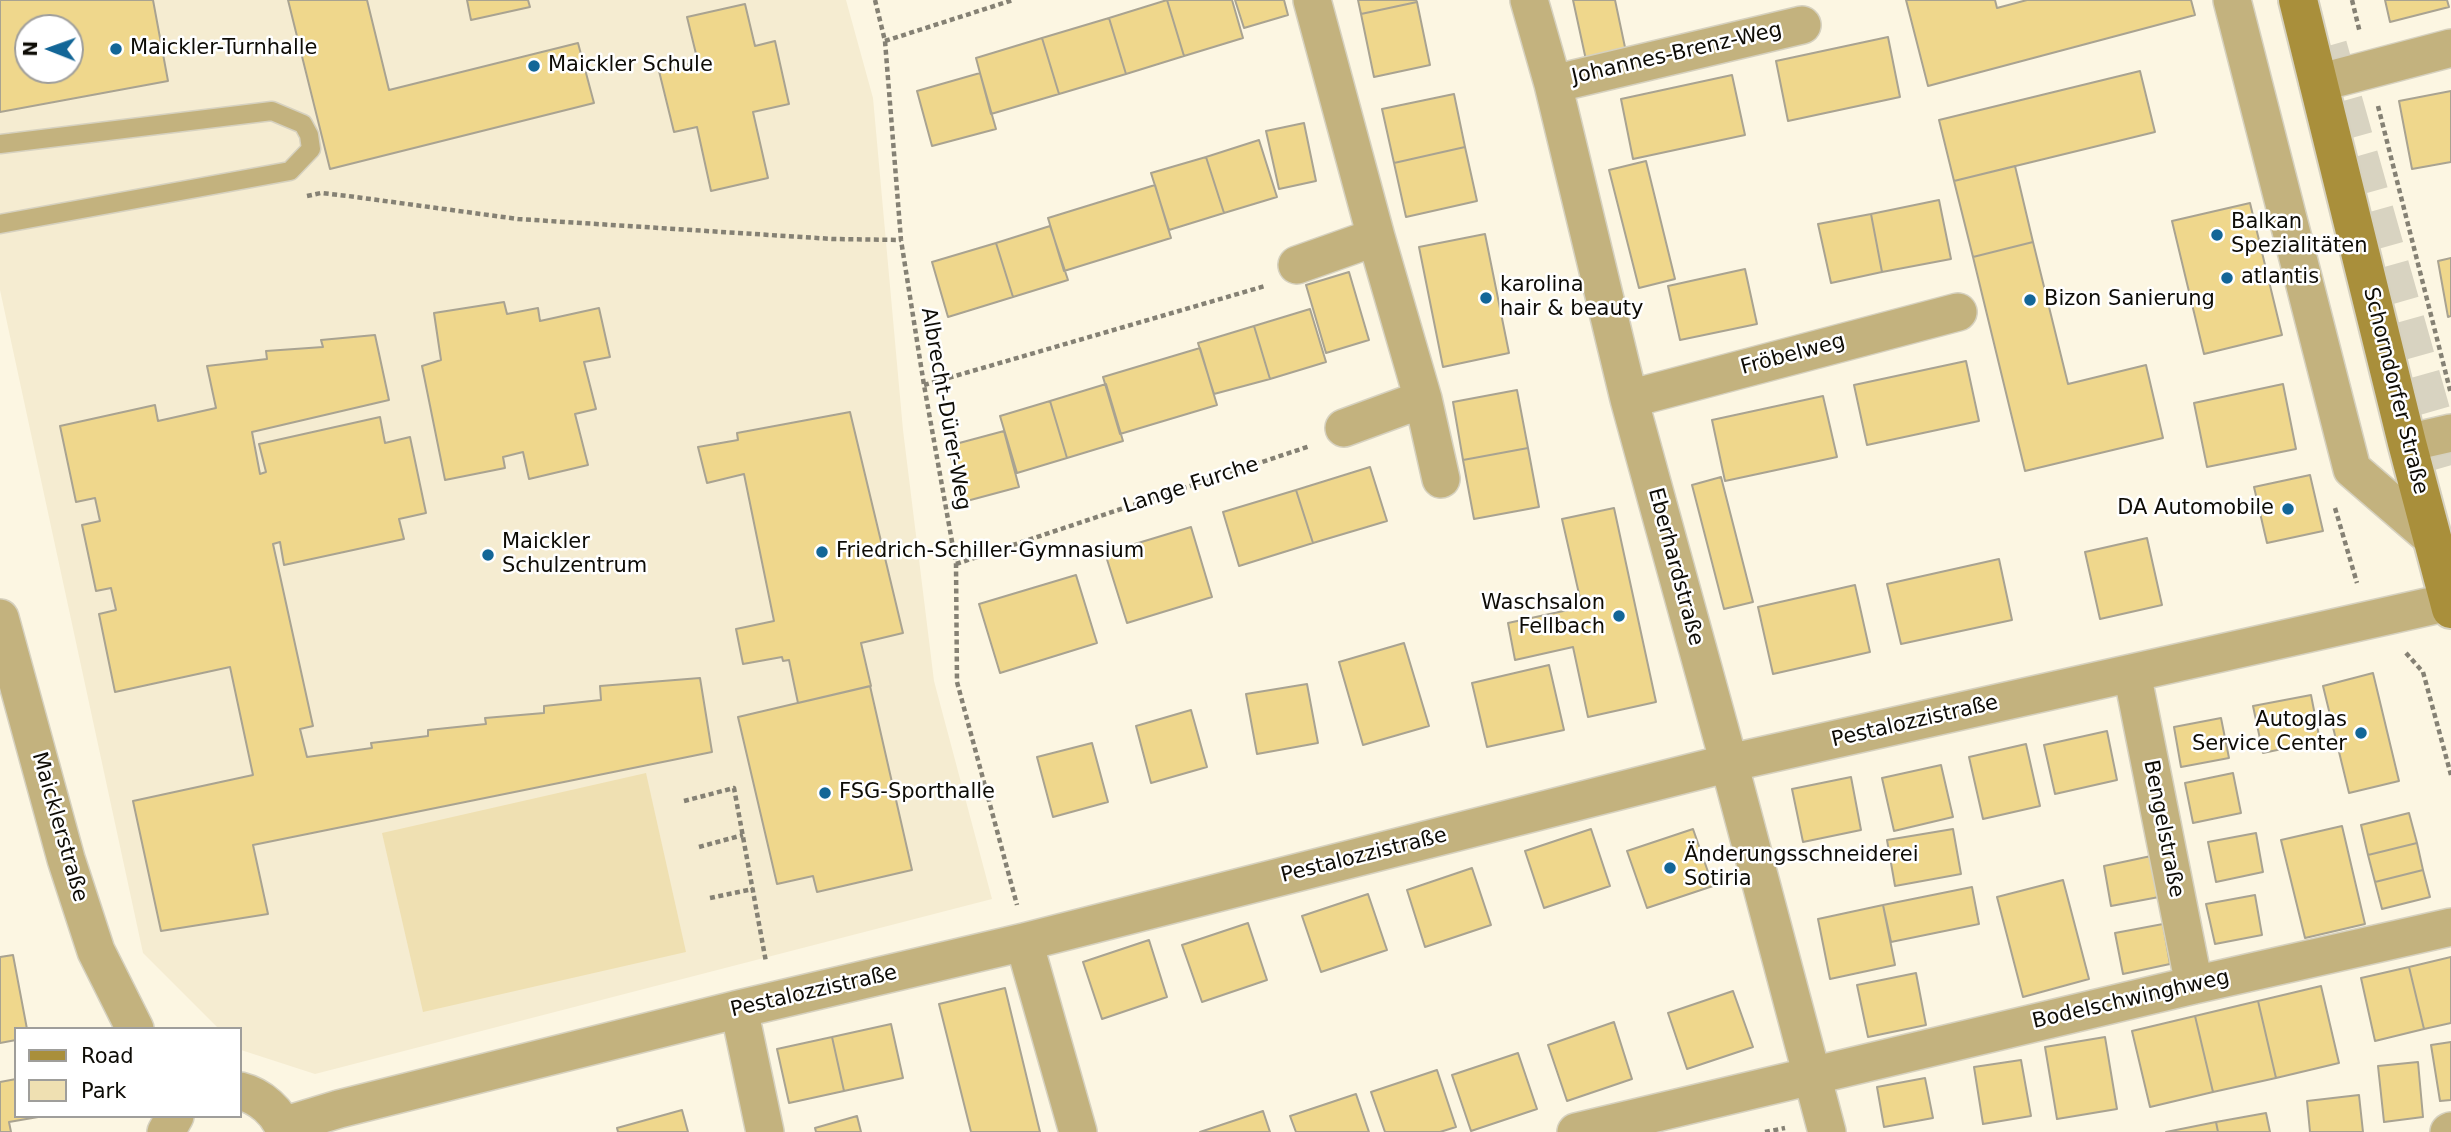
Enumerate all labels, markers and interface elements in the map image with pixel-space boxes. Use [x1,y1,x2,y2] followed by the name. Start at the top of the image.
[14,14,84,84] north arrow
[1569,18,1785,90] street label: Johannes-Brenz-Weg
[130,36,318,62] place label: Maickler-Turnhalle
[19,41,41,57] text: N
[108,41,124,57] marker: Maickler-Turnhalle
[548,53,713,79] place label: Maickler Schule
[526,58,542,74] marker: Maickler Schule
[2231,210,2368,260] place label: Balkan Spezialitäten
[2209,227,2225,243] marker: Balkan Spezialitäten
[2241,265,2319,291] place label: atlantis
[2219,270,2235,286] marker: atlantis
[1500,273,1643,323] place label: karolina hair & beauty
[2357,285,2433,497] street label: Schorndorfer Straße
[2044,287,2215,313] place label: Bizon Sanierung
[1478,290,1494,306] marker: karolina hair & beauty
[2022,292,2038,308] marker: Bizon Sanierung
[915,306,975,512] street label: Albrecht-Dürer-Weg
[1738,329,1848,381] street label: Fröbelweg
[1120,452,1262,520] street label: Lange Furche
[1642,485,1708,649] street label: Eberhardstraße
[2117,496,2274,522] place label: DA Automobile
[2280,501,2296,517] marker: DA Automobile
[502,530,647,580] place label: Maickler Schulzentrum
[836,539,1144,565] place label: Friedrich-Schiller-Gymnasium
[814,544,830,560] marker: Friedrich-Schiller-Gymnasium
[480,547,496,563] marker: Maickler Schulzentrum
[1481,591,1605,641] place label: Waschsalon Fellbach
[1611,608,1627,624] marker: Waschsalon Fellbach
[1829,691,2001,753] street label: Pestalozzistraße
[2192,708,2347,758] place label: Autoglas Service Center
[2353,725,2369,741] marker: Autoglas Service Center
[26,749,92,905] street label: Maicklerstraße
[2137,758,2189,900] street label: Bengelstraße
[839,780,995,806] place label: FSG-Sporthalle
[817,785,833,801] marker: FSG-Sporthalle
[1278,823,1450,889] street label: Pestalozzistraße
[1684,843,1918,893] place label: Änderungsschneiderei Sotiria
[1662,860,1678,876] marker: Änderungsschneiderei Sotiria
[728,961,900,1023] street label: Pestalozzistraße
[2030,965,2232,1035] street label: Bodelschwinghweg
[14,1027,242,1118] legend
[81,1044,134,1068] text: Road
[81,1079,126,1103] text: Park

